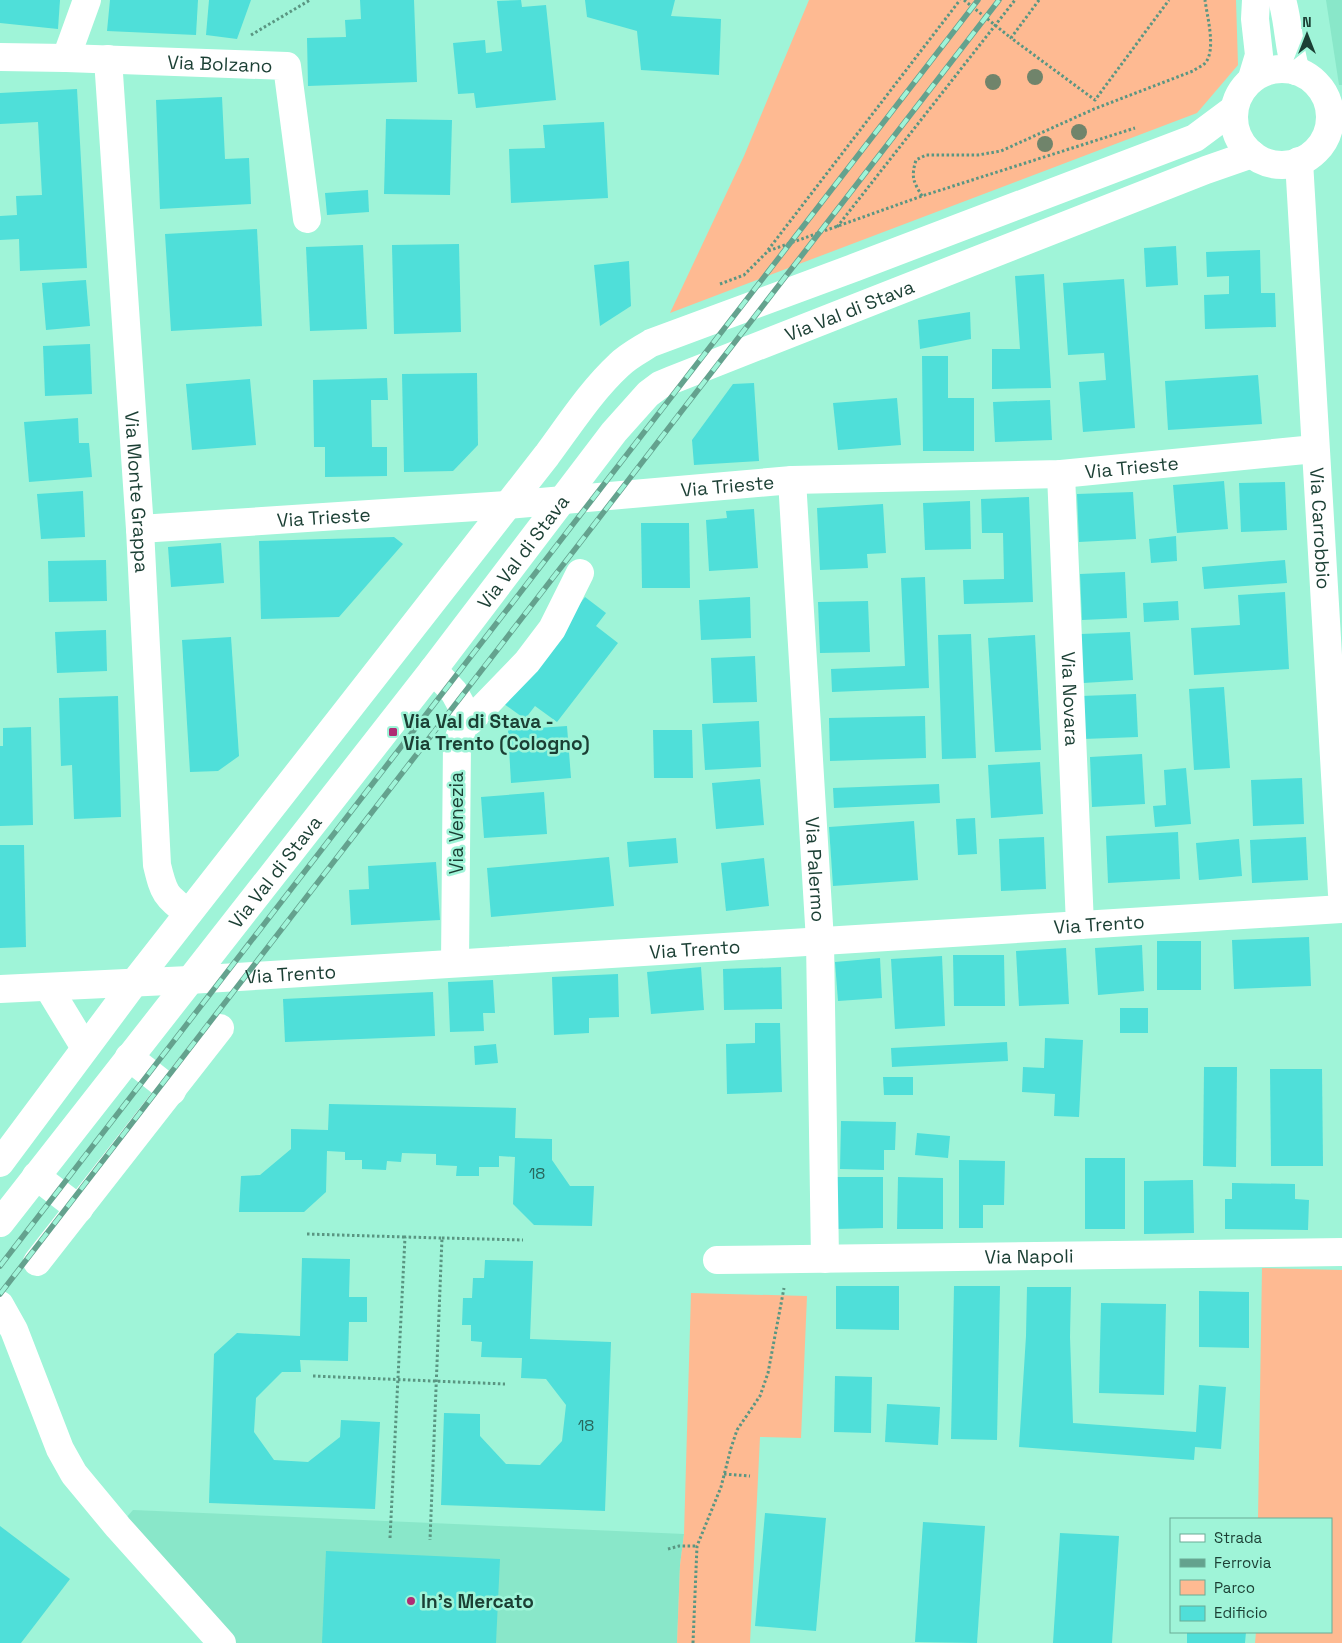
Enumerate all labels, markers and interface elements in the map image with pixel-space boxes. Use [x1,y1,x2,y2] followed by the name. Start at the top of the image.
[1282,10,1332,60] north arrow
[1302,13,1312,31] text: N
[167,49,273,78] street label: Via Bolzano
[781,273,918,347] street label: Via Val di Stava
[120,410,155,574] street label: Via Monte Grappa
[1084,450,1180,484] street label: Via Trieste
[1304,467,1337,590] street label: Via Carrobbio
[679,469,775,502] street label: Via Trieste
[472,490,574,614] street label: Via Val di Stava
[276,501,371,533] street label: Via Trieste
[1056,651,1085,747] street label: Via Novara
[403,709,590,756] place label: Via Val di Stava - Via Trento (Cologno)
[387,726,399,738] marker: Via Val di Stava - Via Trento (Cologno)
[444,772,469,874] street label: Via Venezia
[223,810,327,933] street label: Via Val di Stava
[800,816,831,923] street label: Via Palermo
[1053,909,1145,939] street label: Via Trento
[649,934,741,964] street label: Via Trento
[244,958,337,989] street label: Via Trento
[529,1163,545,1184] house number: 18
[984,1243,1074,1269] street label: Via Napoli
[578,1415,594,1436] house number: 18
[1170,1518,1332,1633] legend
[1214,1528,1263,1547] text: Strada
[1214,1553,1272,1572] text: Ferrovia
[1214,1578,1255,1597] text: Parco
[421,1589,534,1614] place label: In's Mercato
[405,1595,417,1607] marker: In's Mercato
[1214,1603,1268,1622] text: Edificio

